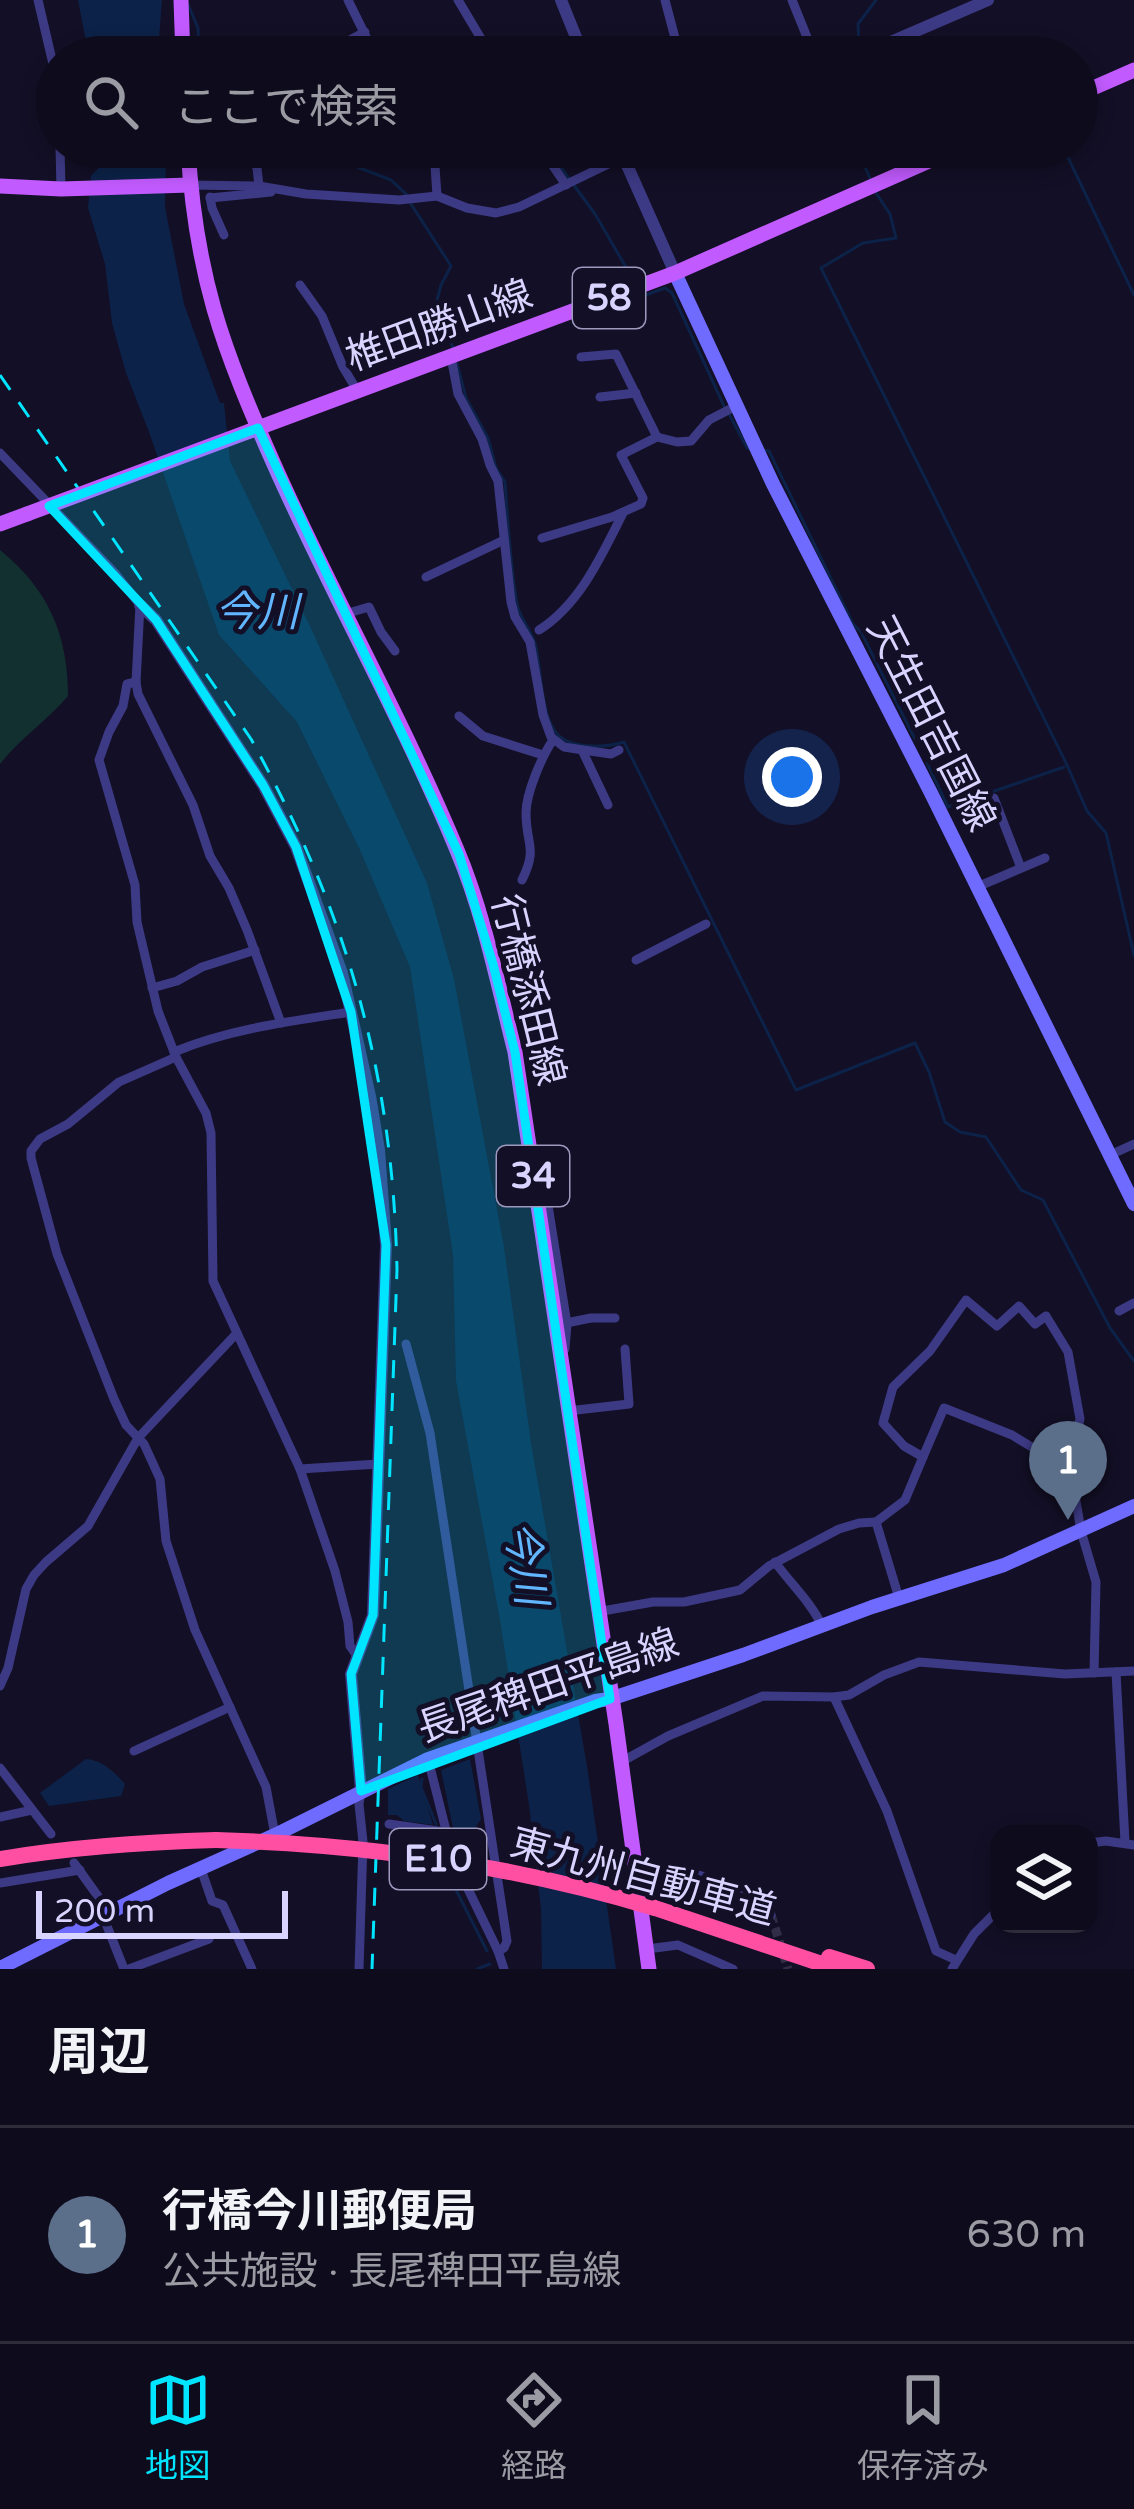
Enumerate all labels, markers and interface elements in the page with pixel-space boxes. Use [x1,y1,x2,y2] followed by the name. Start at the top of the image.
[36,36,1098,168] search box
[78,69,144,135] icon: search
[174,81,399,135] text: ここで検索
[573,268,645,328] road number: 58
[339,271,539,381] street label: 椎田勝山線
[215,587,303,638] water label: 今川
[857,609,1005,839] street label: 天生田吉国線
[762,747,822,807] your location
[482,890,574,1090] street label: 行橋添田線
[497,1146,569,1206] road number: 34
[1029,1421,1107,1520] pin: 1
[493,1518,557,1612] water label: 今川
[411,1619,685,1753] street label: 長尾稗田平島線
[505,1819,781,1935] street label: 東九州自動車道
[990,1825,1098,1933] map controls
[990,1825,1098,1933] button: layers
[390,1829,486,1889] road number: E10
[36,1885,288,1938] scale bar
[54,1892,155,1931] text: 200 m
[48,2022,150,2084] text: 周辺
[162,2185,477,2239] text: 行橋今川郵便局
[75,2211,99,2258] text: 1
[967,2211,1086,2258] text: 630 m
[162,2248,621,2295] text: 公共施設 · 長尾稗田平島線
[145,2367,211,2487] tab: 地図
[501,2367,567,2487] tab: 経路
[857,2367,989,2487] tab: 保存済み

